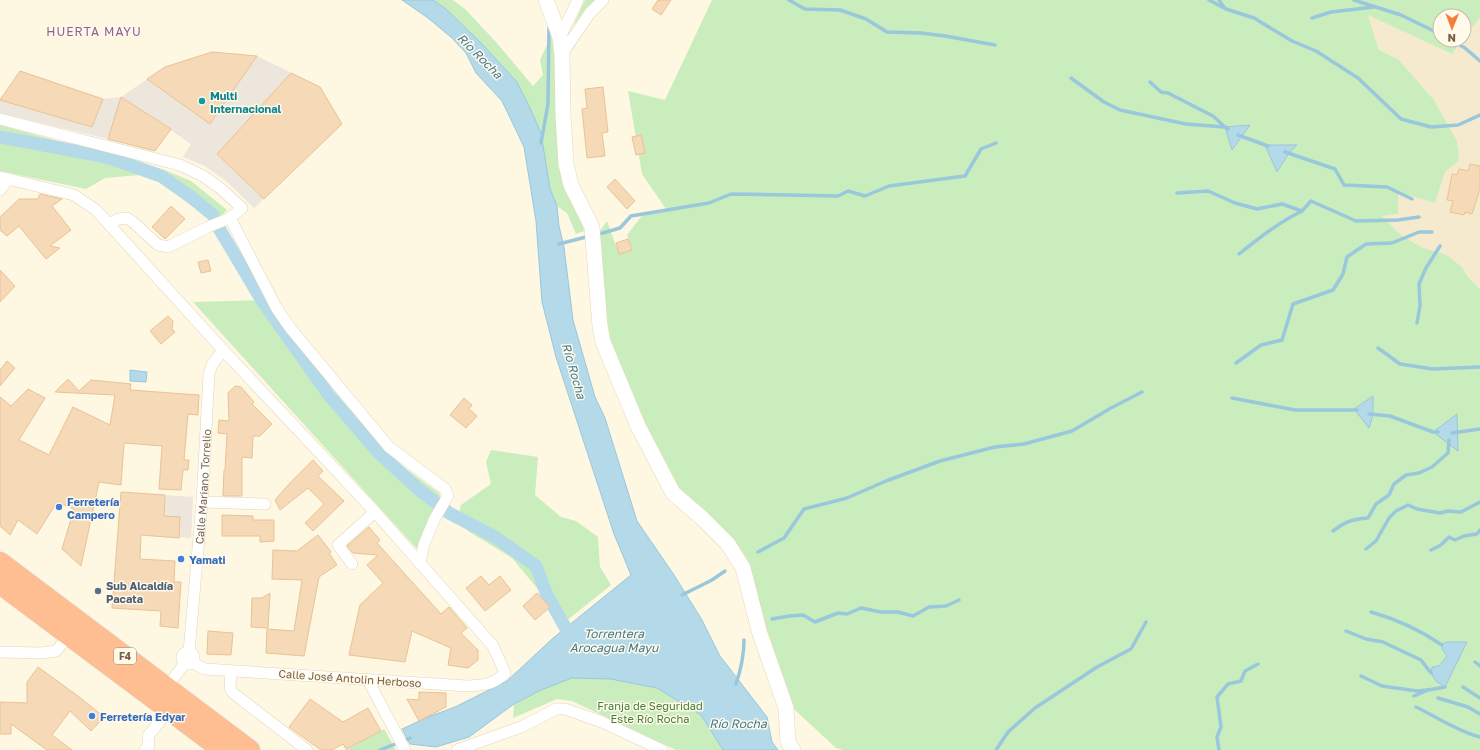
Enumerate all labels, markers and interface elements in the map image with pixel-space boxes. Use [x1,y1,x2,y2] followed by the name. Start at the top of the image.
[1432,8,1472,48] north arrow
[46,24,142,39] district label: HUERTA MAYU
[454,30,506,82] water label: Río Rocha
[1448,32,1456,45] text: N
[210,89,282,115] place label: Multi Internacional
[197,96,207,106] marker: Multi Internacional
[559,341,589,402] water label: Río Rocha
[192,428,213,545] street label: Calle Mariano Torrelio
[67,495,119,521] place label: Ferretería Campero
[54,502,64,512] marker: Ferretería Campero
[189,553,226,566] place label: Yamati
[176,554,186,564] marker: Yamati
[106,579,173,605] place label: Sub Alcaldía Pacata
[93,586,103,596] marker: Sub Alcaldía Pacata
[570,626,659,655] water label: Torrentera Arocagua Mayu
[114,648,136,664] road number: F4
[278,667,422,690] street label: Calle José Antolin Herboso
[597,699,703,725] park label: Franja de Seguridad Este Río Rocha
[100,710,186,723] place label: Ferretería Edyar
[87,711,97,721] marker: Ferretería Edyar
[709,716,768,731] water label: Río Rocha

